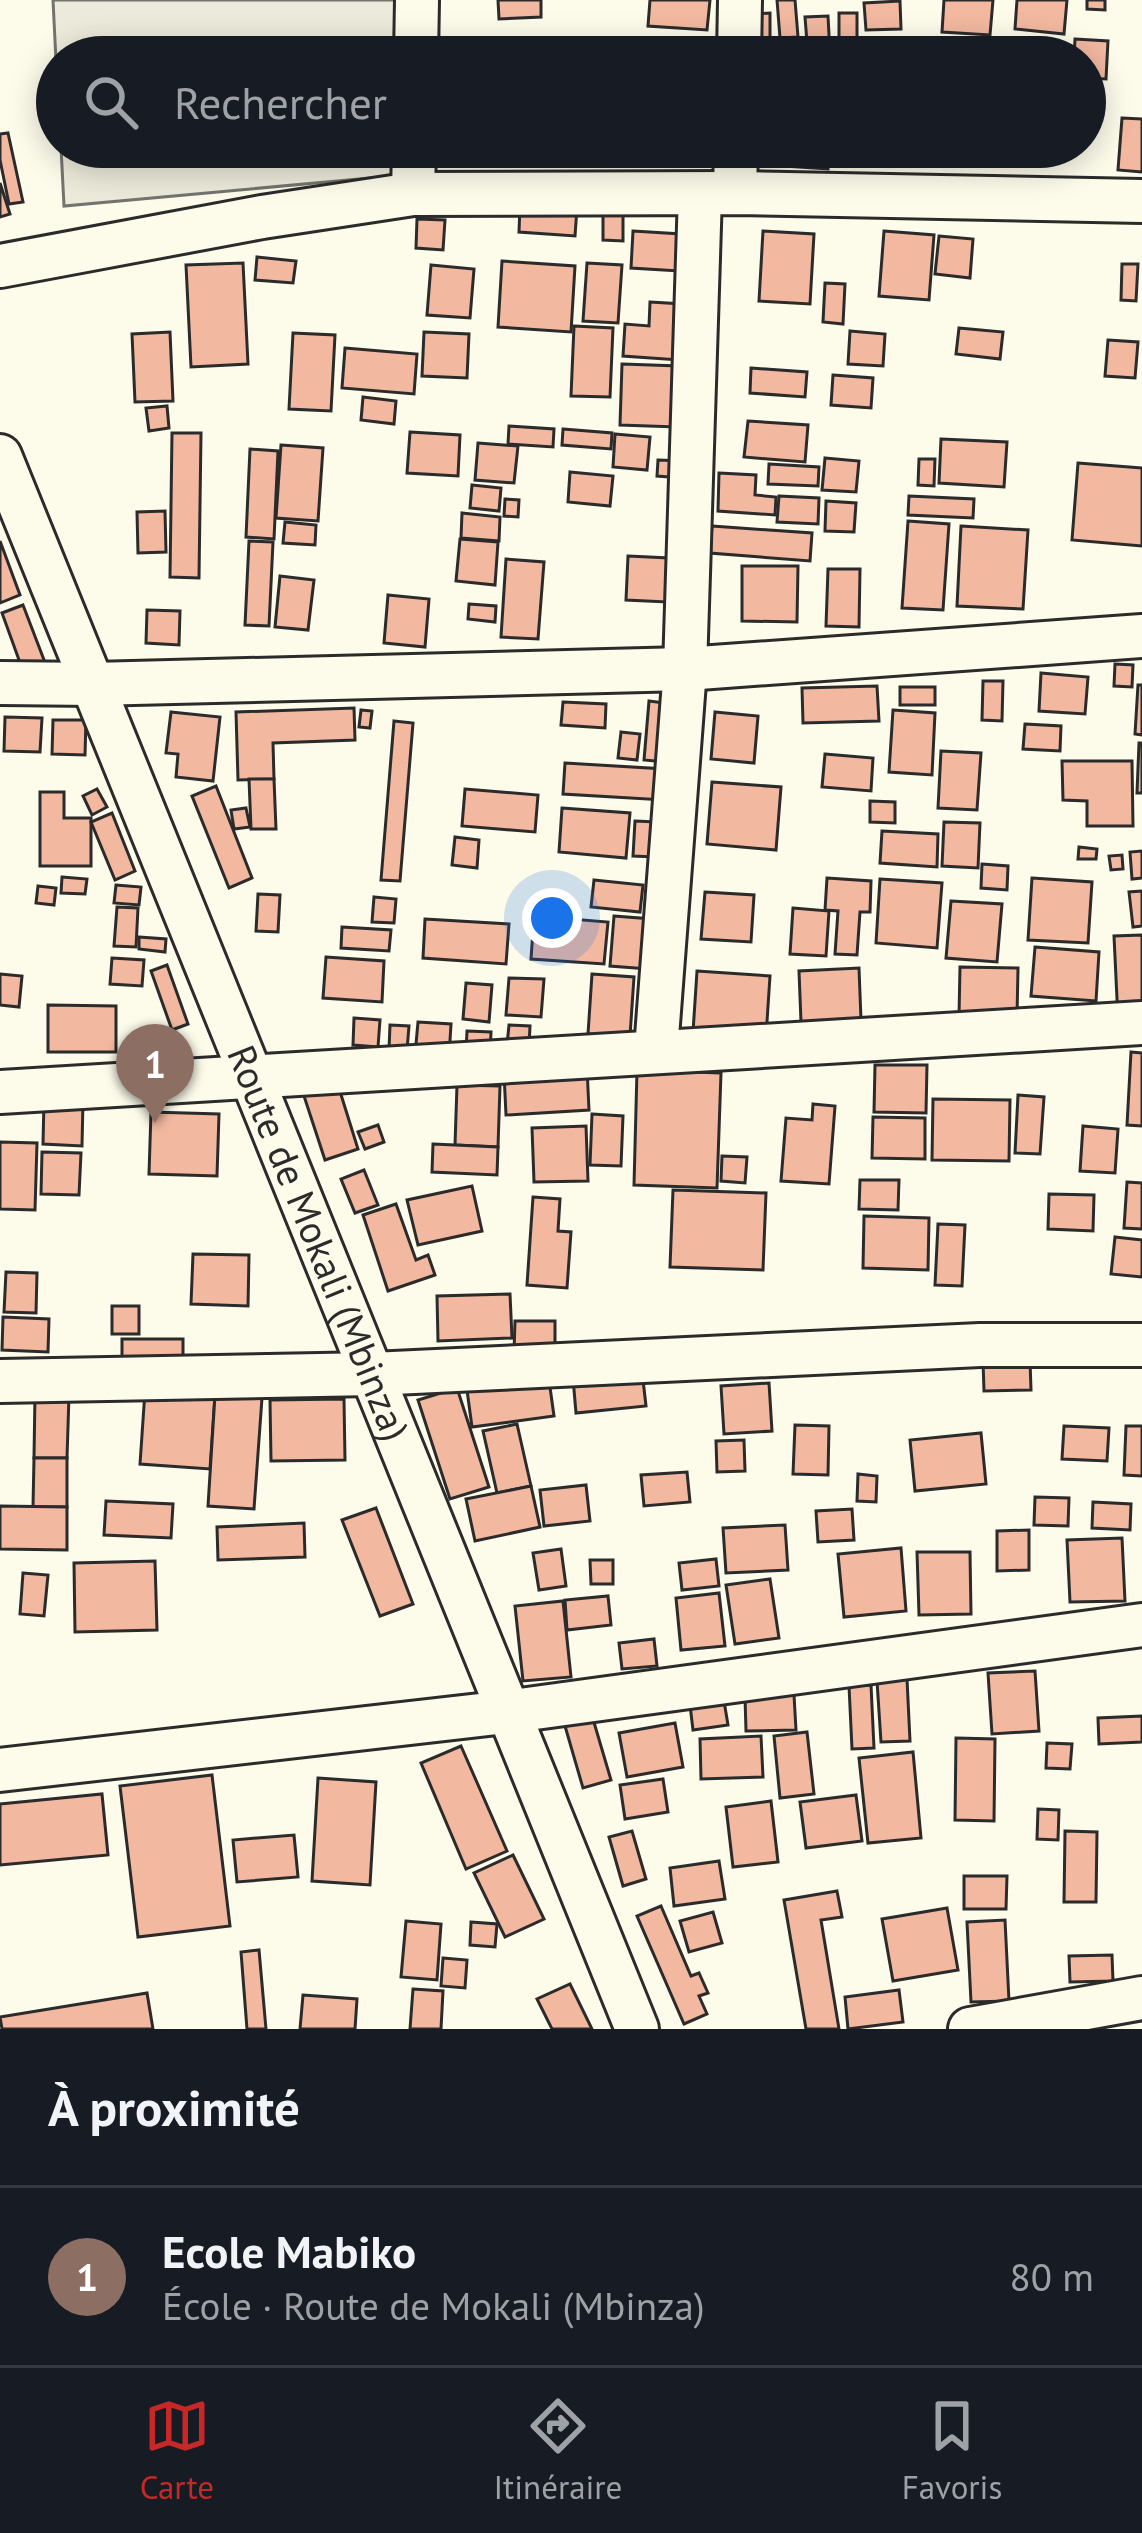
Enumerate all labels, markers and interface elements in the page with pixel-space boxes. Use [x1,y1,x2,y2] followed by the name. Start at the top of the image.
[36,36,1106,168] search box
[78,69,144,135] icon: search
[174,73,387,131] text: Rechercher
[522,888,582,948] your location
[116,1024,194,1123] pin: 1
[216,1038,422,1448] street label: Route de Mokali (Mbinza)
[48,2074,300,2140] text: À proximité
[162,2222,416,2280] text: Ecole Mabiko
[76,2251,98,2302] text: 1
[1009,2251,1094,2302] text: 80 m
[162,2280,705,2331] text: École · Route de Mokali (Mbinza)
[140,2393,214,2508] tab: Carte
[493,2393,622,2508] tab: Itinéraire
[902,2393,1002,2508] tab: Favoris

